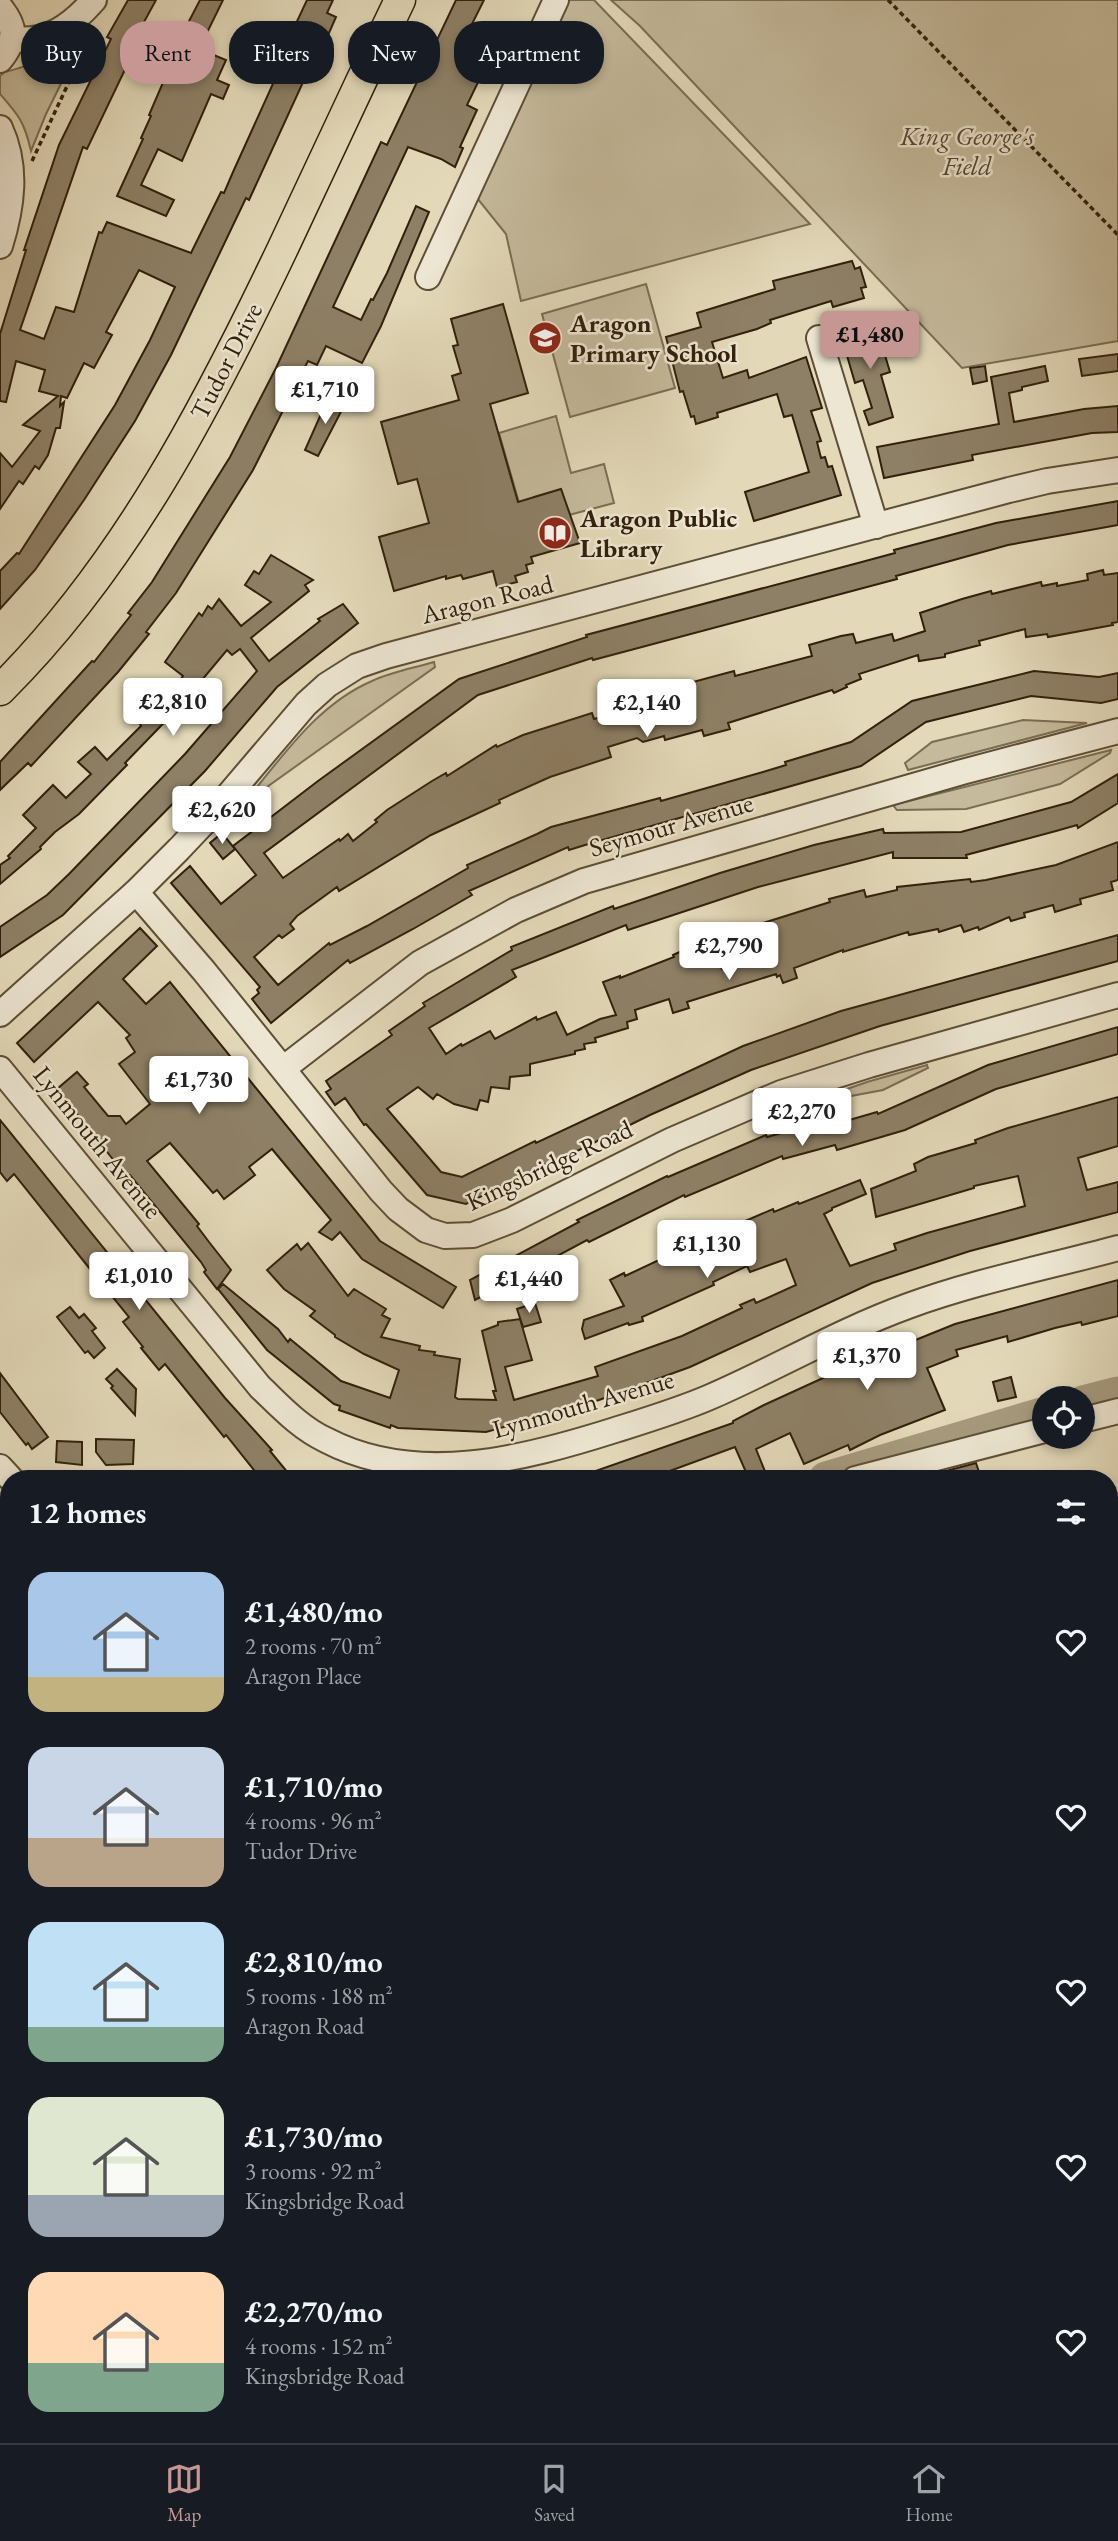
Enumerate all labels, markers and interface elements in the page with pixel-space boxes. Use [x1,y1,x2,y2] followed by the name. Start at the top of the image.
[21,21,106,84] chip: Buy
[120,21,215,84] chip: Rent
[229,21,334,84] chip: Filters
[348,21,440,84] chip: New
[454,21,604,84] chip: Apartment
[899,119,1035,183] park label: King George's Field
[182,297,270,425] street label: Tudor Drive
[569,306,737,370] place label: Aragon Primary School
[813,312,927,371] pin: £1,480
[526,319,564,357] school or university icon: Aragon Primary School
[836,319,904,349] text: £1,480
[268,366,382,426] pin: £1,710
[291,374,359,404] text: £1,710
[579,501,738,565] place label: Aragon Public Library
[536,514,574,552] library icon: Aragon Public Library
[417,566,557,632] street label: Aragon Road
[116,678,230,738] pin: £2,810
[590,680,704,739] pin: £2,140
[139,686,207,716] text: £2,810
[613,687,681,717] text: £2,140
[585,785,757,865] street label: Seymour Avenue
[165,786,279,846] pin: £2,620
[188,794,256,824] text: £2,620
[672,922,786,982] pin: £2,790
[695,930,763,960] text: £2,790
[142,1056,256,1116] pin: £1,730
[26,1059,170,1225] street label: Lynmouth Avenue
[165,1064,233,1094] text: £1,730
[745,1088,859,1148] pin: £2,270
[768,1096,836,1126] text: £2,270
[460,1111,639,1218] street label: Kingsbridge Road
[650,1220,764,1280] pin: £1,130
[673,1228,741,1258] text: £1,130
[82,1252,196,1312] pin: £1,010
[472,1256,586,1315] pin: £1,440
[105,1260,173,1290] text: £1,010
[495,1263,563,1293] text: £1,440
[810,1332,924,1392] pin: £1,370
[833,1340,901,1370] text: £1,370
[488,1362,678,1446] street label: Lynmouth Avenue
[1032,1386,1095,1449] map controls
[1032,1386,1095,1449] button: locate
[28,1493,146,1532] text: 12 homes
[1052,1493,1090,1531] icon: filters
[245,1592,383,1631] text: £1,480/mo
[84,1600,168,1684] icon: home
[1052,1623,1090,1661] icon: heart
[245,1631,382,1661] text: 2 rooms · 70 m²
[245,1661,361,1691] text: Aragon Place
[245,1767,383,1806] text: £1,710/mo
[84,1775,168,1859] icon: home
[1052,1798,1090,1836] icon: heart
[245,1806,382,1836] text: 4 rooms · 96 m²
[245,1836,357,1866] text: Tudor Drive
[245,1942,383,1981] text: £2,810/mo
[84,1950,168,2034] icon: home
[1052,1973,1090,2011] icon: heart
[245,1981,393,2011] text: 5 rooms · 188 m²
[245,2011,364,2041] text: Aragon Road
[245,2117,383,2156] text: £1,730/mo
[84,2125,168,2209] icon: home
[1052,2148,1090,2186] icon: heart
[245,2156,382,2186] text: 3 rooms · 92 m²
[245,2186,404,2216] text: Kingsbridge Road
[245,2292,383,2331] text: £2,270/mo
[84,2300,168,2384] icon: home
[1052,2323,1090,2361] icon: heart
[245,2331,393,2361] text: 4 rooms · 152 m²
[245,2361,404,2391] text: Kingsbridge Road
[165,2460,203,2527] tab: Map
[534,2460,575,2527] tab: Saved
[906,2460,953,2527] tab: Home

